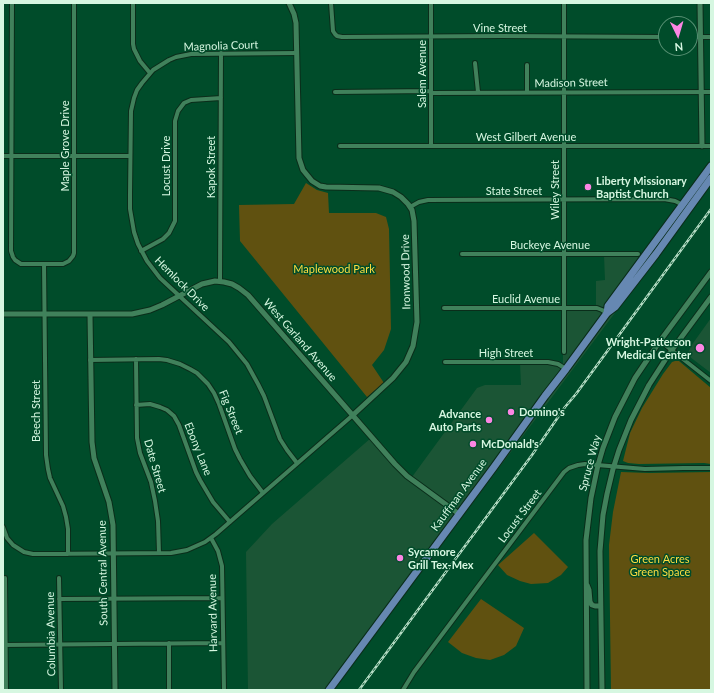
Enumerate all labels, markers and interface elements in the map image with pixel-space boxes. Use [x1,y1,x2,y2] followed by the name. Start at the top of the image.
[658,16,698,56] north arrow
[473,21,527,35] street label: Vine Street
[183,38,259,54] street label: Magnolia Court
[415,40,429,108] street label: Salem Avenue
[674,41,684,54] text: N
[534,76,608,90] street label: Madison Street
[58,100,72,192] street label: Maple Grove Drive
[476,130,576,144] street label: West Gilbert Avenue
[159,136,173,196] street label: Locust Drive
[204,136,218,198] street label: Kapok Street
[548,160,562,220] street label: Wiley Street
[596,174,687,200] place label: Liberty Missionary Baptist Church
[583,182,593,192] marker: Liberty Missionary Baptist Church
[486,184,542,198] street label: State Street
[399,234,413,310] street label: Ironwood Drive
[510,238,590,252] street label: Buckeye Avenue
[152,254,212,314] street label: Hemlock Drive
[293,262,375,276] park label: Maplewood Park
[492,292,560,306] street label: Euclid Avenue
[261,296,339,384] street label: West Garland Avenue
[606,335,691,361] place label: Wright-Patterson Medical Center
[694,342,706,354] marker: Wright-Patterson Medical Center
[479,346,533,360] street label: High Street
[29,380,43,442] street label: Beech Street
[216,388,246,436] street label: Fig Street
[519,405,565,419] place label: Domino's
[429,407,481,433] place label: Advance Auto Parts
[506,407,516,417] marker: Domino's
[484,415,494,425] marker: Advance Auto Parts
[181,420,215,478] street label: Ebony Lane
[576,433,604,493] street label: Spruce Way
[481,437,539,451] place label: McDonald's
[141,438,169,494] street label: Date Street
[468,439,478,449] marker: McDonald's
[428,456,490,534] street label: Kauffman Avenue
[496,487,544,545] street label: Locust Street
[95,520,111,626] street label: South Central Avenue
[408,545,473,571] place label: Sycamore Grill Tex-Mex
[630,552,690,578] park label: Green Acres Green Space
[395,553,405,563] marker: Sycamore Grill Tex-Mex
[206,574,220,652] street label: Harvard Avenue
[44,592,58,676] street label: Columbia Avenue

